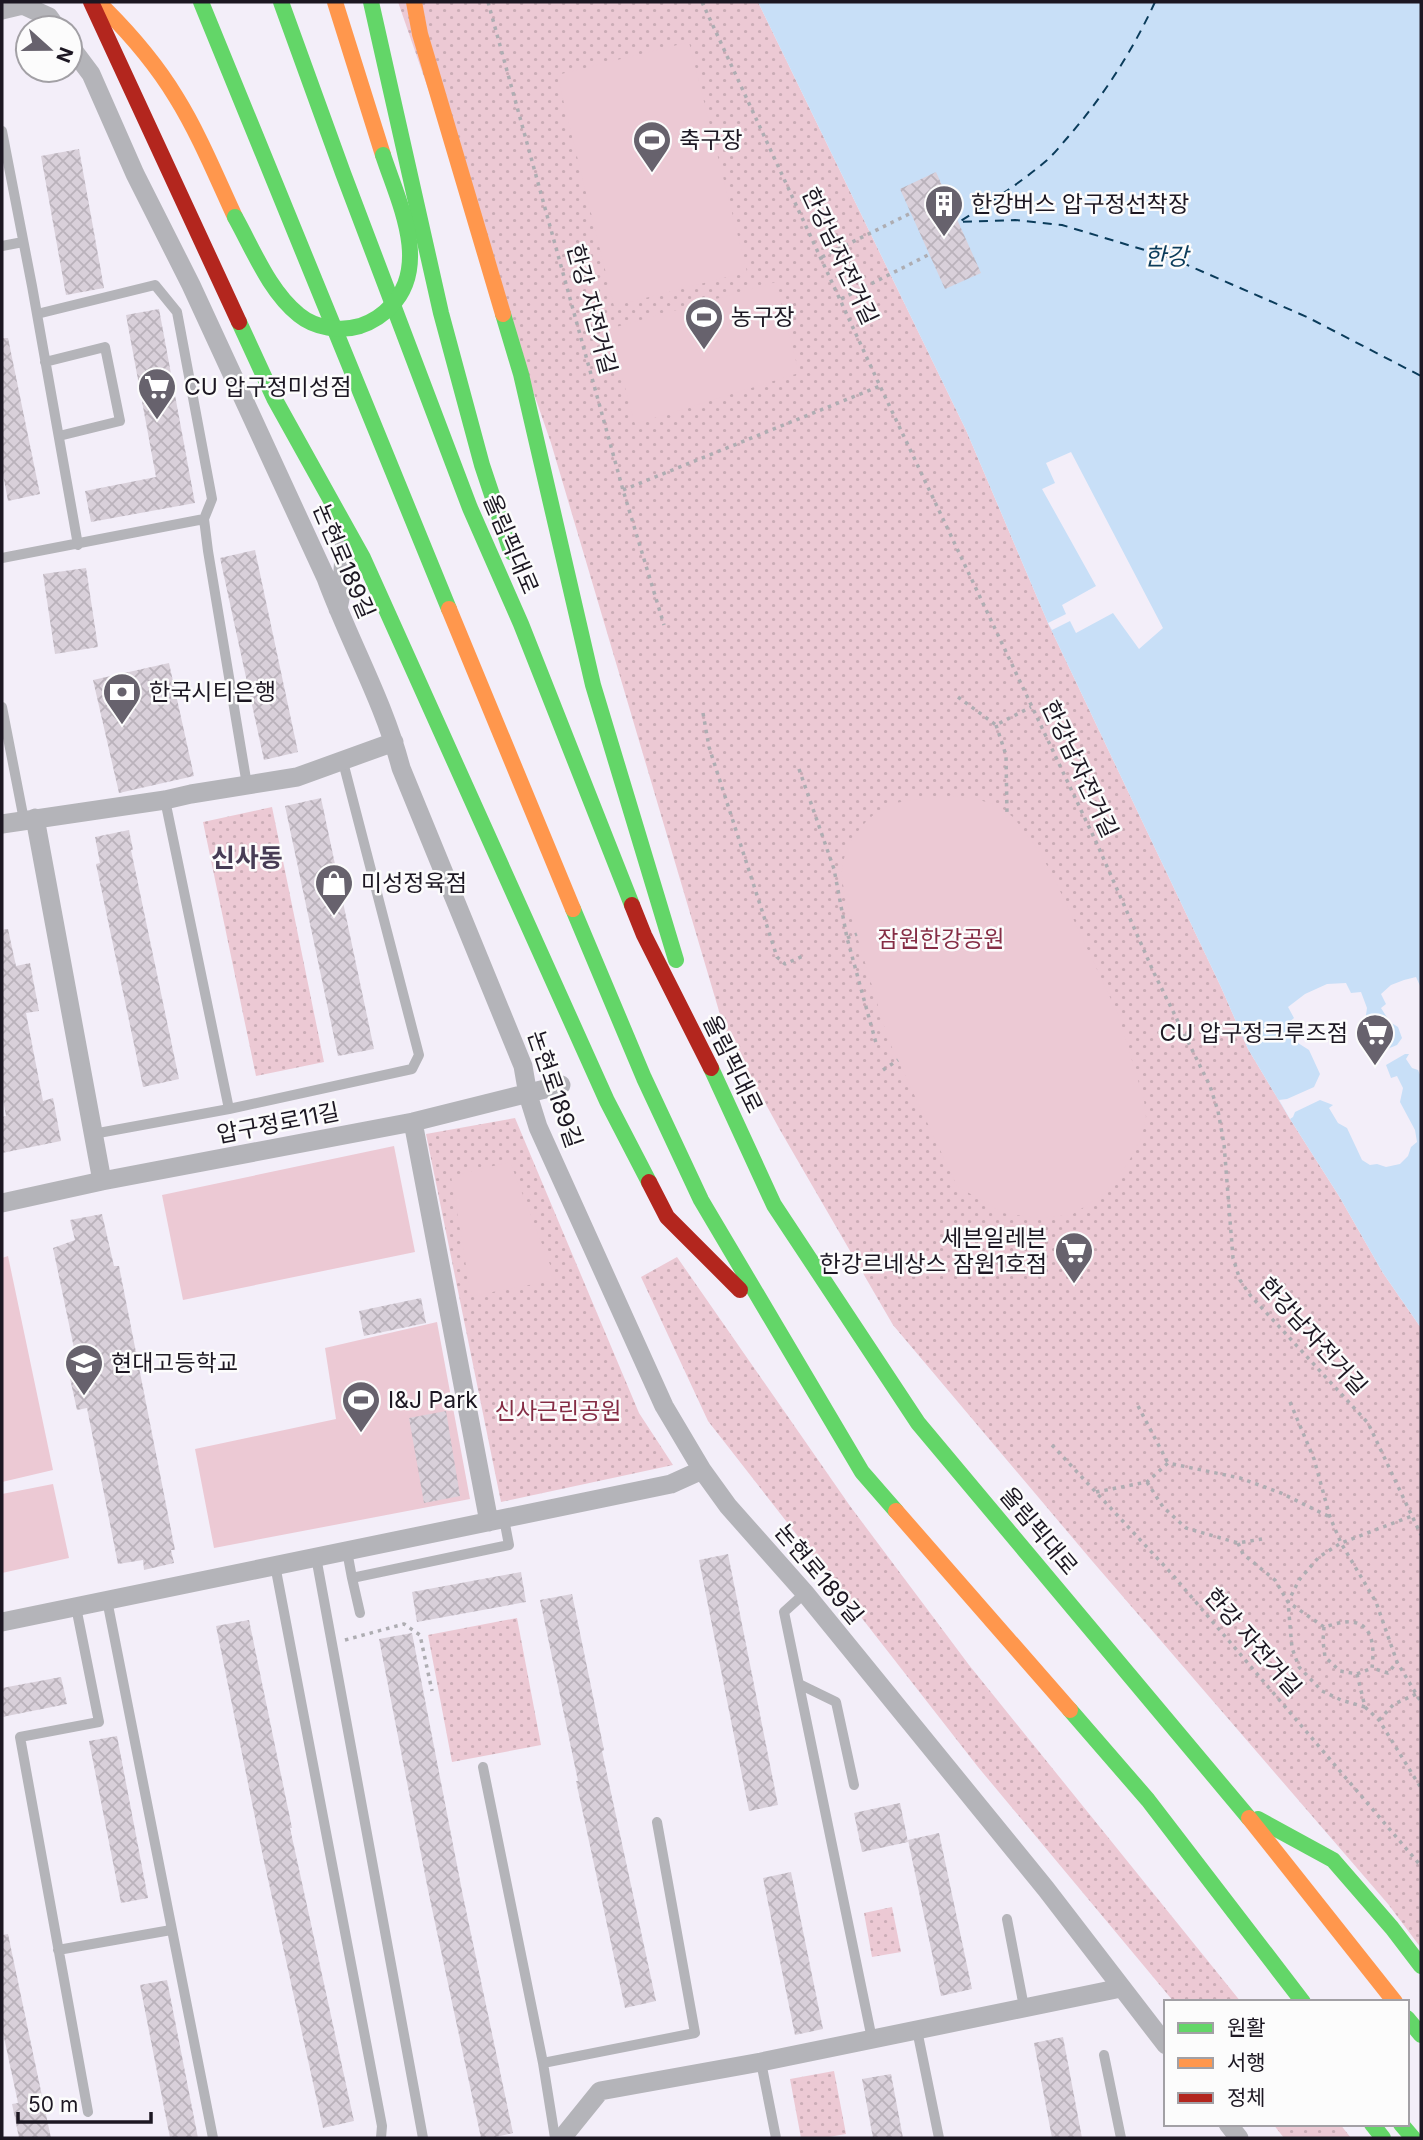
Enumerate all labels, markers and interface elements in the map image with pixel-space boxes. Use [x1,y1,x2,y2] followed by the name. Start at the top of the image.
[14,14,84,84] north arrow
[51,44,78,66] text: N
[631,119,673,174] sports icon: 축구장
[679,126,742,154] place label: 축구장
[796,183,884,329] street label: 한강남자전거길
[923,183,965,238] building icon: 한강버스 압구정선착장
[971,190,1189,218] place label: 한강버스 압구정선착장
[561,241,623,377] street label: 한강 자전거길
[1144,242,1191,271] water label: 한강
[683,296,725,351] sports icon: 농구장
[731,303,794,331] place label: 농구장
[136,366,178,421] supermarket icon: CU 압구정미성점
[184,373,351,401] place label: CU 압구정미성점
[477,490,545,598] street label: 올림픽대로
[307,499,381,623] street label: 논현로189길
[101,671,143,726] bank icon: 한국시티은행
[149,678,276,706] place label: 한국시티은행
[1036,696,1124,842] street label: 한강남자전거길
[211,842,283,873] district label: 신사동
[313,862,355,917] shop icon: 미성정육점
[361,869,467,897] place label: 미성정육점
[878,925,1004,953] park label: 잠원한강공원
[697,1010,769,1118] street label: 올림픽대로
[1354,1012,1396,1067] supermarket icon: CU 압구정크루즈점
[1159,1019,1348,1047] place label: CU 압구정크루즈점
[522,1027,588,1151] street label: 논현로189길
[214,1097,342,1149] street label: 압구정로11길
[820,1224,1047,1278] place label: 세븐일레븐 한강르네상스 잠원1호점
[1053,1230,1095,1285] supermarket icon: 세븐일레븐 한강르네상스 잠원1호점
[1253,1272,1373,1400] street label: 한강남자전거길
[63,1342,105,1397] school or university icon: 현대고등학교
[111,1349,238,1377] place label: 현대고등학교
[340,1379,382,1434] sports icon: I&J Park
[388,1386,478,1414] place label: I&J Park
[495,1397,621,1425] park label: 신사근린공원
[994,1481,1084,1581] street label: 올림픽대로
[769,1518,869,1630] street label: 논현로189길
[1199,1582,1307,1702] street label: 한강 자전거길
[1164,2000,1409,2126] legend
[1227,2015,1266,2040] text: 원활
[1227,2050,1266,2075] text: 서행
[18,2080,150,2124] scale bar
[1227,2085,1266,2110] text: 정체
[28,2092,78,2117] text: 50 m

